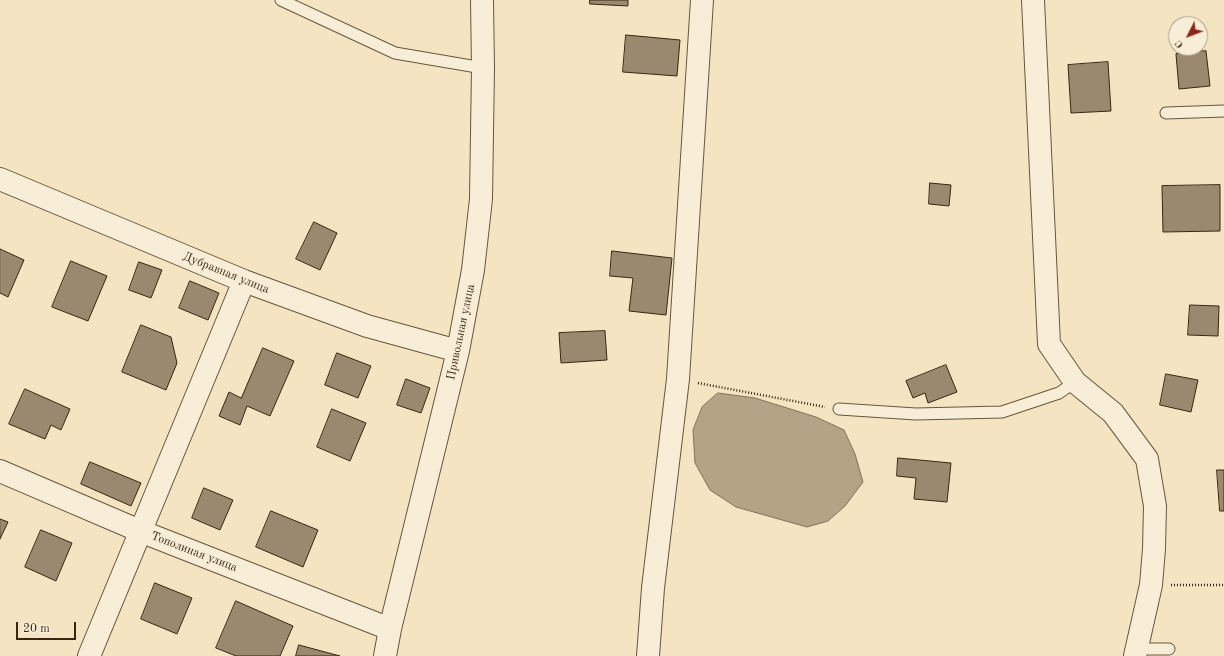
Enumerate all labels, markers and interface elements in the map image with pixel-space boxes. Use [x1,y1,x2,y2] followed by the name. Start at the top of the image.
[1168,16,1208,56] north arrow
[1173,37,1186,50] text: С
[181,249,271,297] street label: Дубравная улица
[444,283,478,381] street label: Привольная улица
[149,529,239,575] street label: Тополиная улица
[18,614,78,640] scale bar
[23,623,50,635] text: 20 m

